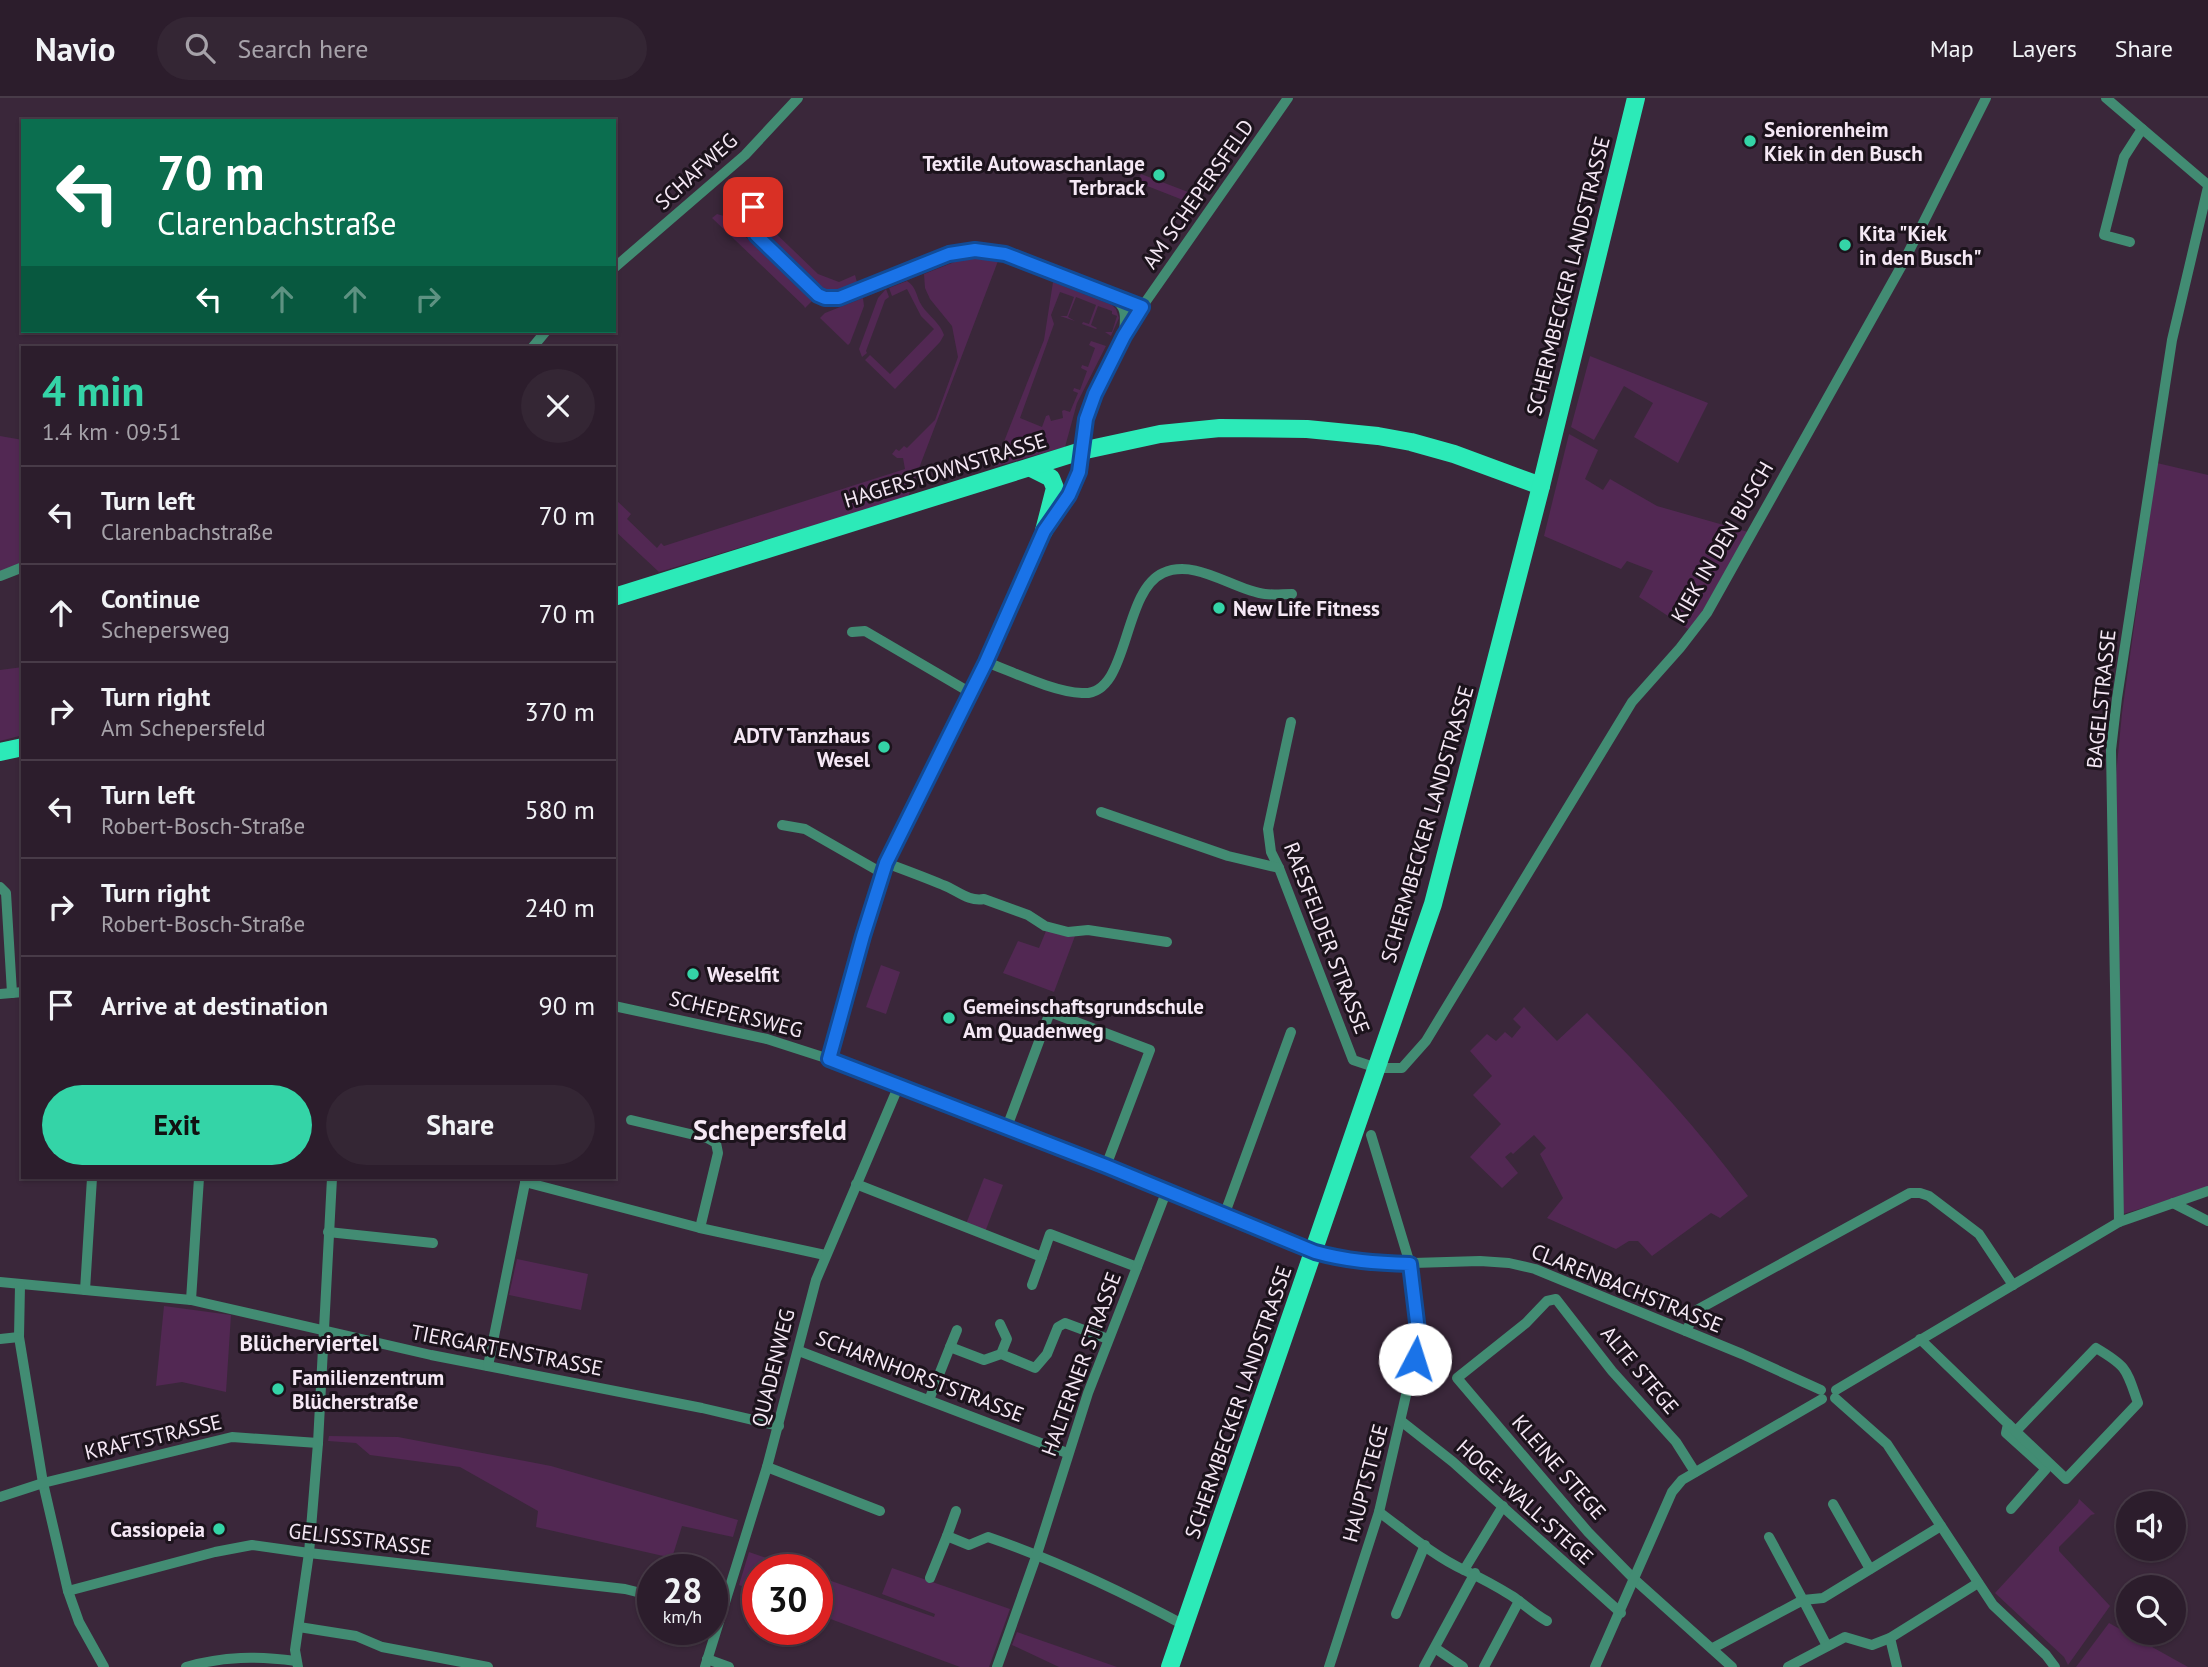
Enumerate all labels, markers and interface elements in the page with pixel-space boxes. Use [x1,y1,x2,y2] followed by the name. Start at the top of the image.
[157,17,647,80] search box
[35,27,115,70] text: Navio
[181,29,219,67] icon: search
[237,32,369,65] text: Search here
[1930,33,1974,64] text: Map
[2012,33,2077,64] text: Layers
[2115,33,2173,64] text: Share
[1136,114,1260,274] street label: AM SCHEPERSFELD
[1764,116,1923,167] place label: Seniorenheim Kiek in den Busch
[649,127,743,215] street label: SCHAFWEG
[1520,133,1616,419] street label: SCHERMBECKER LANDSTRASSE
[1742,133,1758,149] marker: Seniorenheim Kiek in den Busch
[157,140,264,204] text: 70 m
[42,147,133,238] icon: left
[923,150,1146,201] place label: Textile Autowaschanlage Terbrack
[1151,167,1167,183] marker: Textile Autowaschanlage Terbrack
[723,177,783,237] pin
[734,188,772,226] icon: arrive
[157,202,397,244] text: Clarenbachstraße
[1859,220,1982,271] place label: Kita "Kiek in den Busch"
[1837,237,1853,253] marker: Kita "Kiek in den Busch"
[190,280,228,318] icon: left
[263,280,301,318] icon: ahead
[336,280,374,318] icon: ahead
[409,280,447,318] icon: right
[42,363,144,418] text: 4 min
[521,369,595,443] button: close
[42,417,181,446] text: 1.4 km · 09:51
[840,426,1050,514] street label: HAGERSTOWNSTRASSE
[1665,457,1779,627] street label: KIEK IN DEN BUSCH
[101,484,195,517] text: Turn left
[42,496,80,534] icon: left
[539,499,595,532] text: 70 m
[101,517,273,546] text: Clarenbachstraße
[101,582,200,615] text: Continue
[42,594,80,632] icon: ahead
[1233,595,1380,622] place label: New Life Fitness
[539,597,595,630] text: 70 m
[1211,600,1227,616] marker: New Life Fitness
[101,615,230,644] text: Schepersweg
[2080,628,2122,770] street label: BAGELSTRASSE
[101,680,210,713] text: Turn right
[1374,682,1480,966] street label: SCHERMBECKER LANDSTRASSE
[42,692,80,730] icon: right
[524,695,595,728] text: 370 m
[101,713,266,742] text: Am Schepersfeld
[734,722,871,773] place label: ADTV Tanzhaus Wesel
[876,739,892,755] marker: ADTV Tanzhaus Wesel
[101,778,195,811] text: Turn left
[42,790,80,828] icon: left
[524,793,595,826] text: 580 m
[101,811,305,840] text: Robert-Bosch-Straße
[1278,838,1376,1038] street label: RAESFELDER STRASSE
[101,876,210,909] text: Turn right
[42,888,80,926] icon: right
[524,891,595,924] text: 240 m
[101,909,305,938] text: Robert-Bosch-Straße
[707,961,780,988] place label: Weselfit
[685,966,701,982] marker: Weselfit
[666,984,806,1044] street label: SCHEPERSWEG
[42,986,80,1024] icon: arrive
[101,989,328,1022] text: Arrive at destination
[539,989,595,1022] text: 90 m
[963,993,1204,1044] place label: Gemeinschaftsgrundschule Am Quadenweg
[941,1010,957,1026] marker: Gemeinschaftsgrundschule Am Quadenweg
[42,1085,312,1165] button: Exit
[326,1085,595,1165] button: Share
[693,1111,847,1148] district label: Schepersfeld
[1527,1237,1727,1339] street label: CLARENBACHSTRASSE
[1179,1262,1297,1542] street label: SCHERMBECKER LANDSTRASSE
[1035,1268,1127,1460] street label: HALTERNER STRASSE
[745,1306,801,1430] street label: QUADENWEG
[409,1318,605,1382] street label: TIERGARTENSTRASSE
[1595,1320,1685,1420] street label: ALTE STEGE
[1378,1322,1452,1396] position arrow
[812,1324,1028,1428] street label: SCHARNHORSTSTRASSE
[240,1328,379,1357] district label: Blücherviertel
[292,1364,444,1415] place label: Familienzentrum Blücherstraße
[270,1381,286,1397] marker: Familienzentrum Blücherstraße
[82,1408,224,1466] street label: KRAFTSTRASSE
[1506,1409,1612,1525] street label: KLEINE STEGE
[1336,1421,1394,1545] street label: HAUPTSTEGE
[1451,1433,1599,1571] street label: HOGE-WALL-STEGE
[2116,1491,2186,1645] map controls
[2116,1491,2186,1561] button: sound
[110,1516,205,1543] place label: Cassiopeia
[287,1517,433,1561] street label: GELISSSTRASSE
[211,1521,227,1537] marker: Cassiopeia
[742,1554,833,1645] speed limit sign: 30
[663,1567,702,1613] text: 28
[2116,1575,2186,1645] button: search
[663,1605,702,1628] text: km/h

